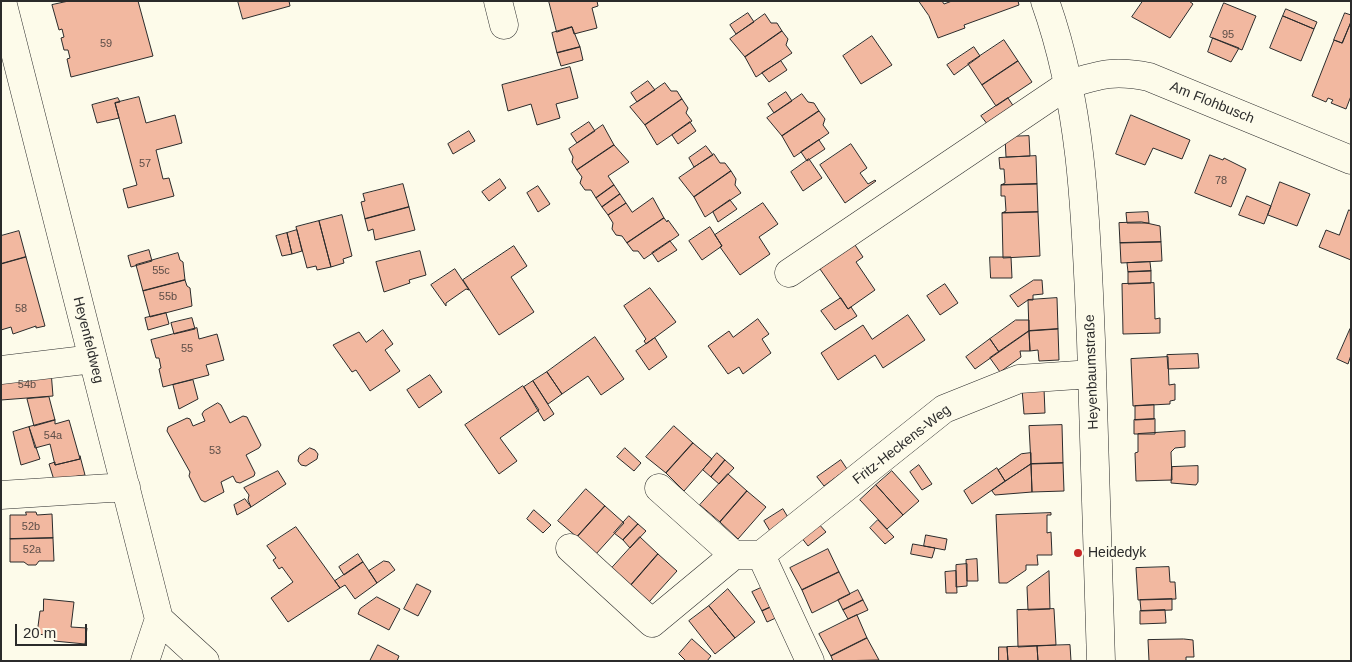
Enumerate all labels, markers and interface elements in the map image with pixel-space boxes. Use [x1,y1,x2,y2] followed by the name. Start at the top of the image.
[1222,28,1234,42] house number: 95
[100,37,112,51] house number: 59
[1167,78,1257,128] street label: Am Flohbusch
[139,157,151,171] house number: 57
[1215,174,1227,188] house number: 78
[152,264,170,278] house number: 55c
[159,290,177,304] house number: 55b
[69,295,107,385] street label: Heyenfeldweg
[15,302,27,316] house number: 58
[1082,314,1102,430] street label: Heyenbaumstraße
[181,342,193,356] house number: 55
[18,378,36,392] house number: 54b
[850,402,954,488] street label: Fritz-Heckens-Weg
[44,429,62,443] house number: 54a
[209,444,221,458] house number: 53
[22,520,40,534] house number: 52b
[23,543,41,557] house number: 52a
[1088,545,1146,561] place label: Heidedyk
[1072,547,1084,559] marker: Heidedyk
[18,614,90,646] scale bar
[23,624,56,641] text: 20 m

